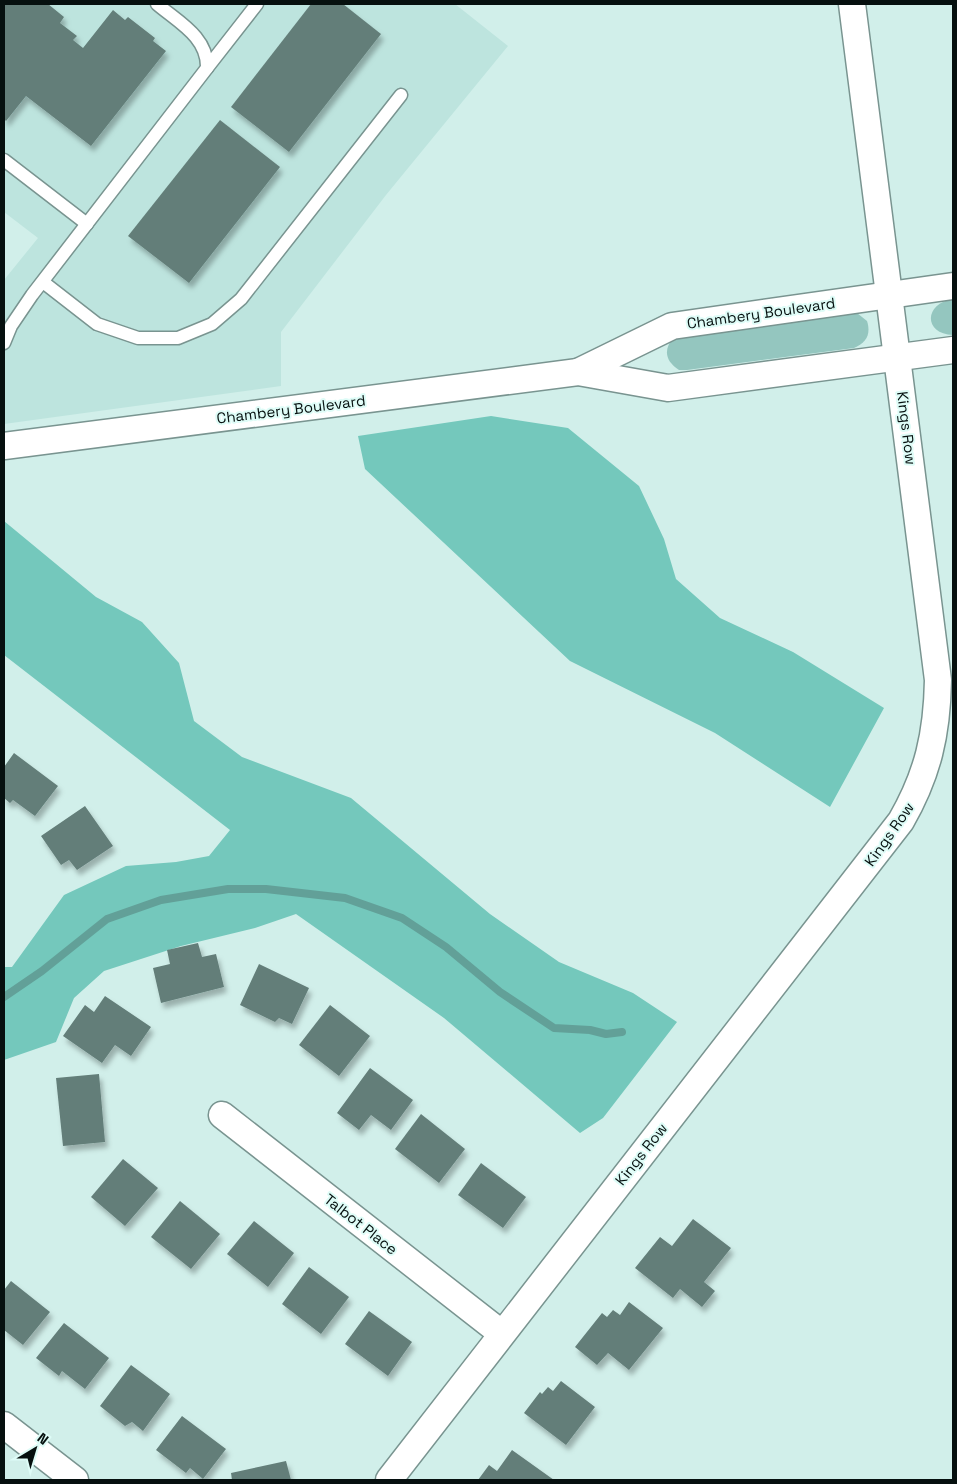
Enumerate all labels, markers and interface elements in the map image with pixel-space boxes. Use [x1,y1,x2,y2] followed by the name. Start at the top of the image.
[686,293,836,333] street label: Chambery Boulevard
[216,390,366,428] street label: Chambery Boulevard
[893,390,921,466] street label: Kings Row
[860,798,918,870] street label: Kings Row
[611,1119,671,1189] street label: Kings Row
[320,1189,402,1259] street label: Talbot Place
[10,1424,60,1474] north arrow
[34,1429,52,1449] text: N

